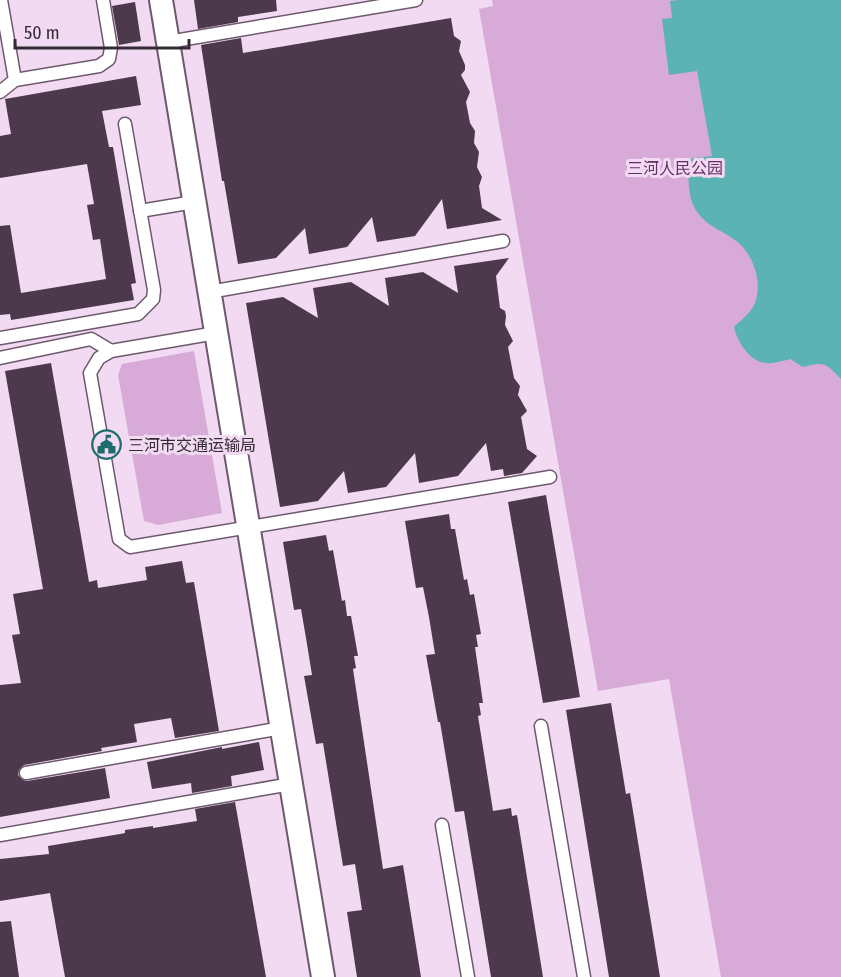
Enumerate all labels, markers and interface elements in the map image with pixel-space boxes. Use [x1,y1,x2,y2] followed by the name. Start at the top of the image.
[15,12,189,50] scale bar
[24,22,60,44] text: 50 m
[627,159,723,178] park label: 三河人民公园
[91,429,123,461] public building icon: 三河市交通运输局
[128,436,256,455] place label: 三河市交通运输局

